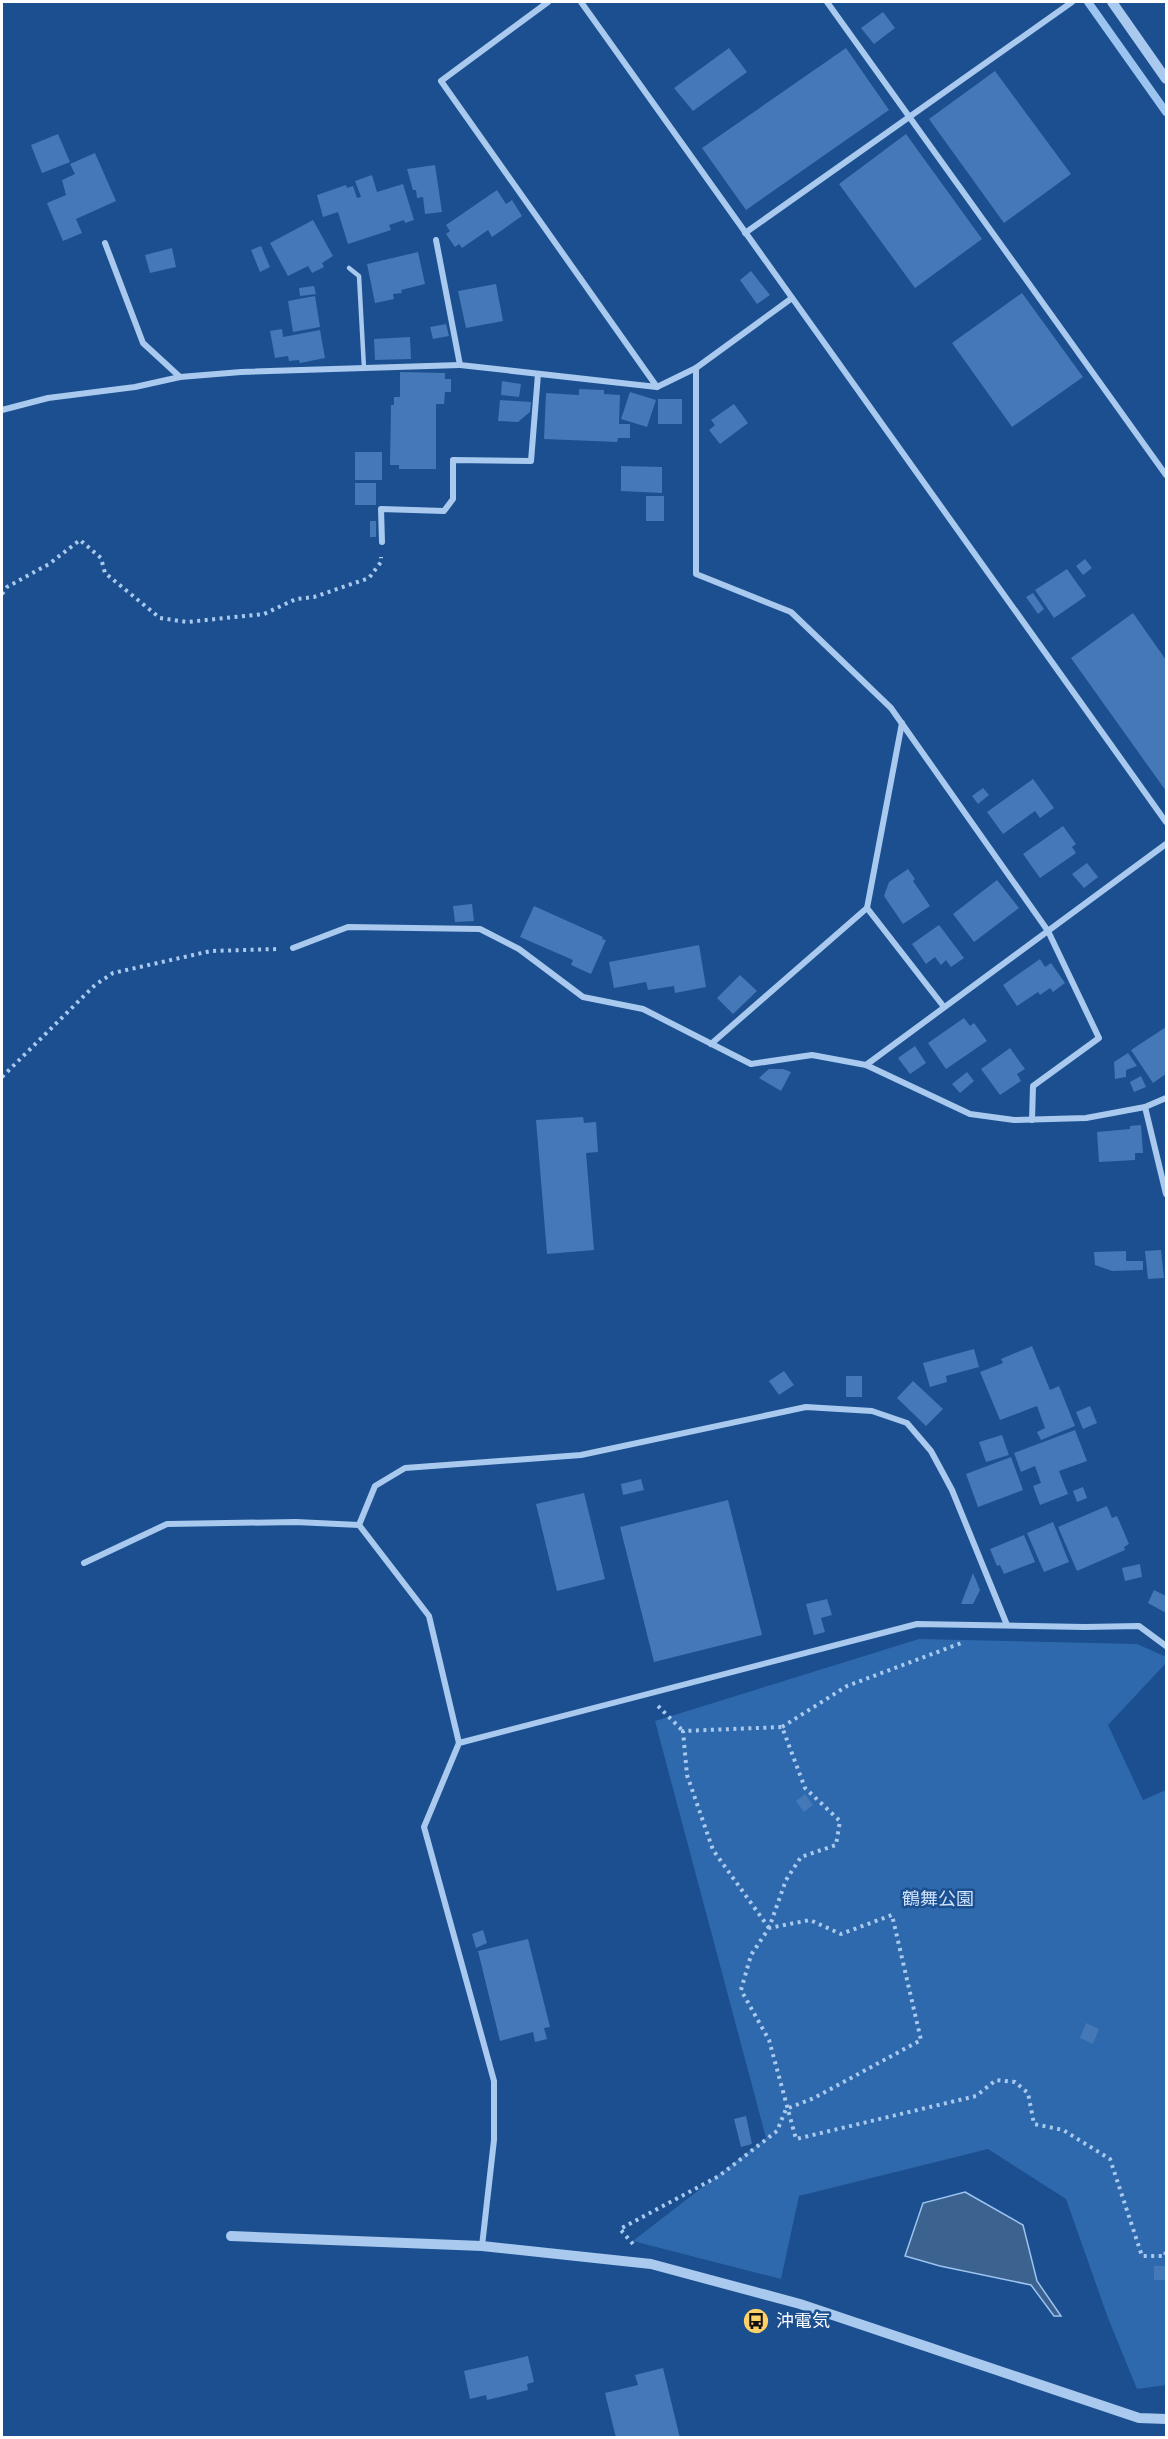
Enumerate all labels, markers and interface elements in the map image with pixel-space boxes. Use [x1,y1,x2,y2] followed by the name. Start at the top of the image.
[902,1888,974,1909] park label: 鶴舞公園
[741,2306,771,2336] bus stop icon: 沖電気
[776,2310,830,2331] place label: 沖電気

